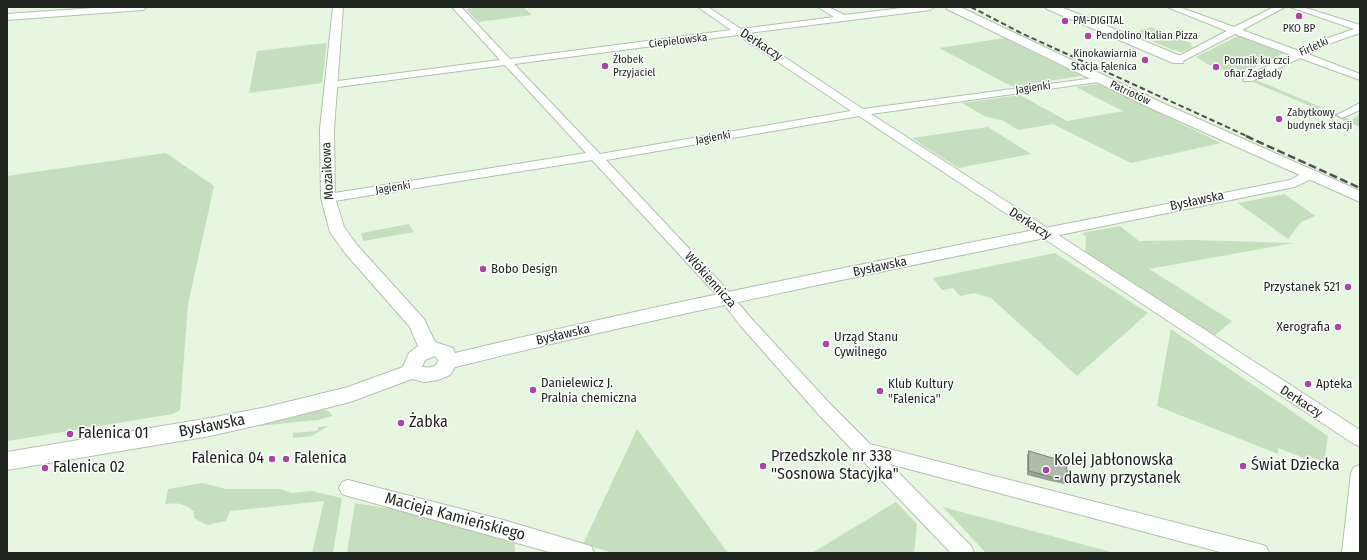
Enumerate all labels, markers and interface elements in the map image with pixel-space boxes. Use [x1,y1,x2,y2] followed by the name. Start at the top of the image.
[1294,11,1304,21] marker: PKO BP
[1073,14,1124,28] place label: PM-DIGITAL
[1060,16,1070,26] marker: PM-DIGITAL
[1283,22,1315,36] place label: PKO BP
[737,26,785,64] street label: Derkaczy
[1096,29,1198,43] place label: Pendolino Italian Pizza
[648,31,708,51] street label: Ciepielowska
[1083,31,1093,41] marker: Pendolino Italian Pizza
[1297,35,1331,59] street label: Firletki
[1071,47,1137,73] place label: Kinokawiarnia Stacja Falenica
[613,53,655,79] place label: Żłobek Przyjaciel
[1224,54,1290,80] place label: Pomnik ku czci ofiar Zagłady
[1140,55,1150,65] marker: Kinokawiarnia Stacja Falenica
[600,61,610,71] marker: Żłobek Przyjaciel
[1211,62,1221,72] marker: Pomnik ku czci ofiar Zagłady
[1108,78,1152,108] street label: Patriotów
[1015,79,1051,97] street label: Jagienki
[1287,106,1352,132] place label: Zabytkowy budynek stacji
[1274,114,1284,124] marker: Zabytkowy budynek stacji
[694,128,732,148] street label: Jagienki
[319,142,337,200] street label: Mozaikowa
[375,179,411,197] street label: Jagienki
[1169,188,1225,214] street label: Bysławska
[1006,205,1054,243] street label: Derkaczy
[681,249,739,311] street label: Włókiennicza
[852,254,908,280] street label: Bysławska
[491,261,558,277] place label: Bobo Design
[478,264,488,274] marker: Bobo Design
[1263,279,1340,295] place label: Przystanek 521
[1343,282,1353,292] marker: Przystanek 521
[1277,319,1330,335] place label: Xerografia
[535,321,591,349] street label: Bysławska
[1333,322,1343,332] marker: Xerografia
[834,329,898,360] place label: Urząd Stanu Cywilnego
[821,339,831,349] marker: Urząd Stanu Cywilnego
[541,375,637,406] place label: Danielewicz J. Pralnia chemiczna
[888,376,953,407] place label: Klub Kultury "Falenica"
[1316,376,1352,392] place label: Apteka
[1303,379,1313,389] marker: Apteka
[1277,383,1325,421] street label: Derkaczy
[528,385,538,395] marker: Danielewicz J. Pralnia chemiczna
[875,386,885,396] marker: Klub Kultury "Falenica"
[177,410,247,442] street label: Bysławska
[409,413,448,433] place label: Żabka
[396,418,406,428] marker: Żabka
[78,424,149,444] place label: Falenica 01
[65,429,75,439] marker: Falenica 01
[771,447,899,485] place label: Przedszkole nr 338 "Sosnowa Stacyjka"
[191,449,264,469] place label: Falenica 04
[294,449,347,469] place label: Falenica
[1054,451,1181,489] place label: Kolej Jabłonowska - dawny przystanek
[267,454,277,464] marker: Falenica 04
[281,454,291,464] marker: Falenica
[1251,456,1340,476] place label: Świat Dziecka
[53,458,125,478] place label: Falenica 02
[758,461,768,471] marker: Przedszkole nr 338 "Sosnowa Stacyjka"
[1238,461,1248,471] marker: Świat Dziecka
[40,463,50,473] marker: Falenica 02
[1041,465,1051,475] marker: Kolej Jabłonowska - dawny przystanek
[383,489,527,545] street label: Macieja Kamieńskiego

